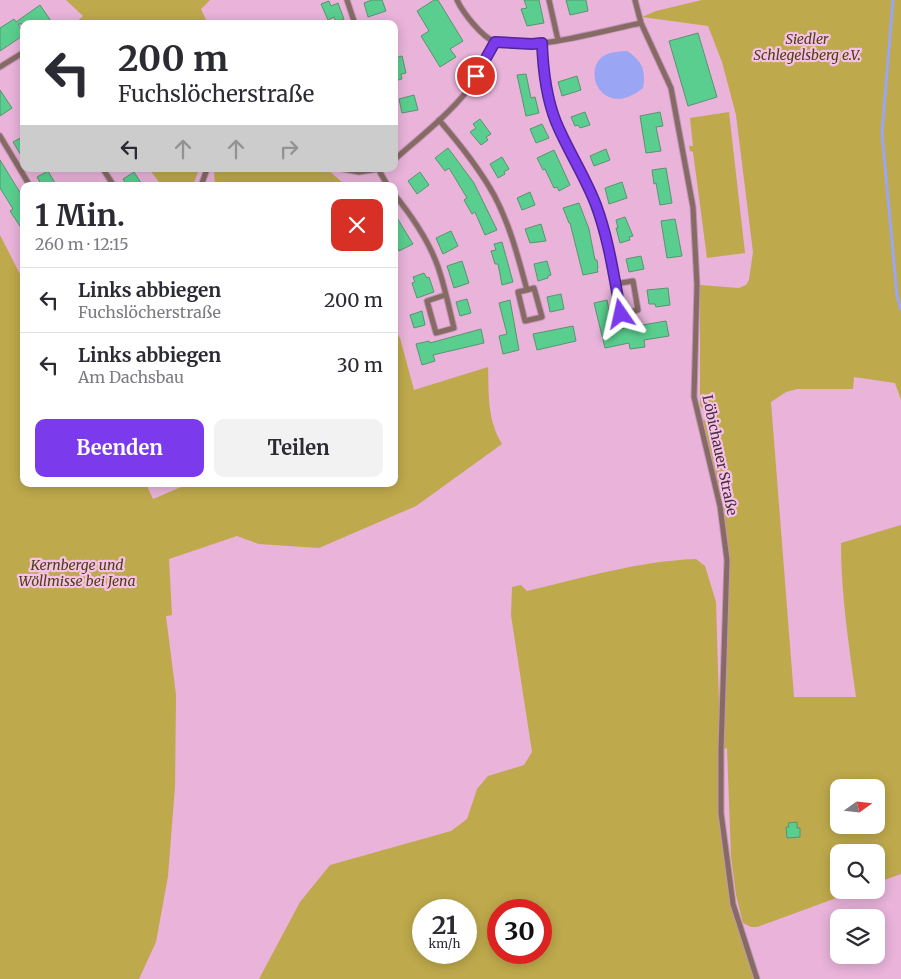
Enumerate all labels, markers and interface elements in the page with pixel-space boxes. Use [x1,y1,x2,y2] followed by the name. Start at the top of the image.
[753,30,861,64] park label: Siedler Schlegelsberg e.V.
[118,37,228,81] text: 200 m
[35,40,100,105] icon: left
[455,55,497,97] pin
[462,62,490,90] icon: arrive
[118,80,314,108] text: Fuchslöcherstraße
[116,135,144,163] icon: left
[169,135,197,163] icon: ahead
[222,135,250,163] icon: ahead
[275,135,303,163] icon: right
[35,196,125,234] text: 1 Min.
[331,199,383,251] button: close
[35,234,129,254] text: 260 m · 12:15
[78,278,221,302] text: Links abbiegen
[35,286,63,314] icon: left
[594,287,646,339] position arrow
[324,288,383,312] text: 200 m
[78,302,221,322] text: Fuchslöcherstraße
[78,343,221,367] text: Links abbiegen
[35,351,63,379] icon: left
[337,353,383,377] text: 30 m
[78,367,184,387] text: Am Dachsbau
[698,393,742,517] street label: Löbichauer Straße
[35,419,204,477] button: Beenden
[214,419,383,477] button: Teilen
[19,556,136,590] park label: Kernberge und Wöllmisse bei Jena
[830,779,885,834] north arrow
[830,779,885,964] map controls
[830,844,885,899] button: search
[487,899,552,964] speed limit sign: 30
[432,909,457,941] text: 21
[830,909,885,964] button: layers
[429,936,460,951] text: km/h

